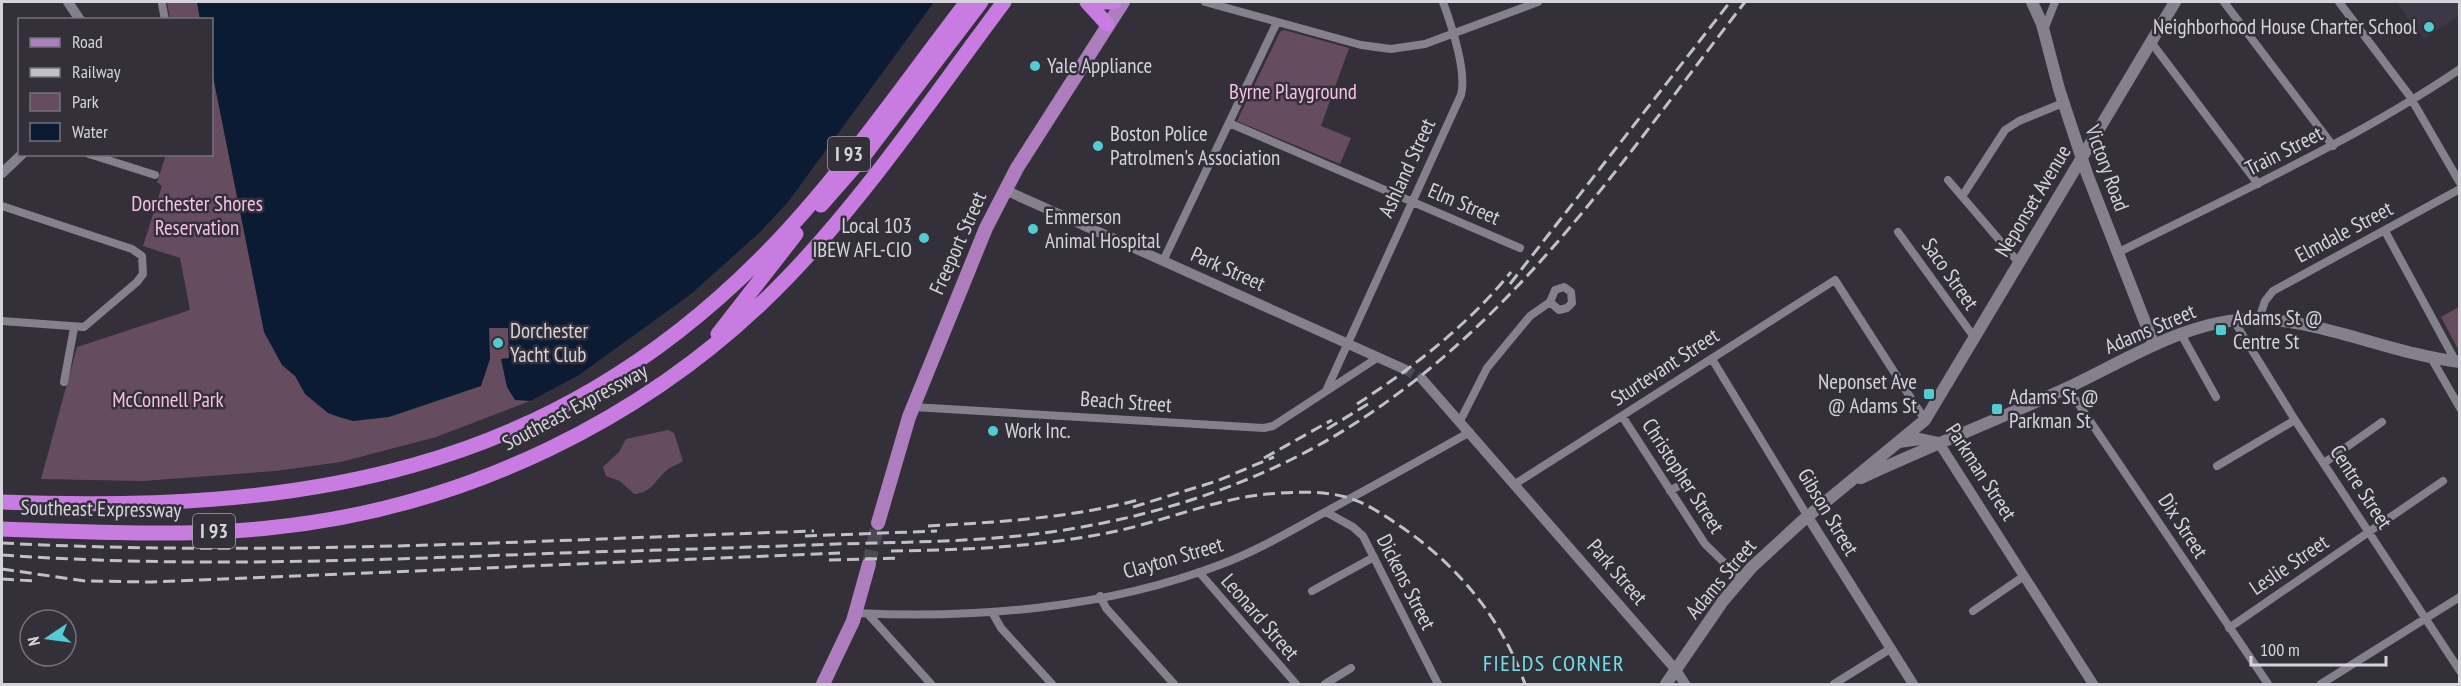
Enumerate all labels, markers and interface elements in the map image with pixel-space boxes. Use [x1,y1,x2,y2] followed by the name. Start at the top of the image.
[2153,13,2417,40] place label: Neighborhood House Charter School
[18,18,213,156] legend
[2422,20,2436,34] marker: Neighborhood House Charter School
[72,30,103,53] text: Road
[1047,52,1152,79] place label: Yale Appliance
[1028,59,1042,73] marker: Yale Appliance
[72,60,121,83] text: Railway
[1229,78,1357,105] park label: Byrne Playground
[72,90,99,113] text: Park
[1372,114,1441,221] street label: Ashland Street
[2240,119,2327,182] street label: Train Street
[72,120,108,143] text: Water
[1110,120,1280,171] place label: Boston Police Patrolmen's Association
[2079,120,2136,215] street label: Victory Road
[828,137,870,171] road number: I 93
[1091,139,1105,153] marker: Boston Police Patrolmen's Association
[1989,140,2077,262] street label: Neponset Avenue
[1424,176,1504,231] street label: Elm Street
[923,187,992,298] street label: Freeport Street
[131,190,263,241] park label: Dorchester Shores Reservation
[2290,195,2397,268] street label: Elmdale Street
[1045,203,1160,254] place label: Emmerson Animal Hospital
[812,212,912,263] place label: Local 103 IBEW AFL-CIO
[1026,222,1040,236] marker: Emmerson Animal Hospital
[917,231,931,245] marker: Local 103 IBEW AFL-CIO
[1916,233,1985,315] street label: Saco Street
[1187,240,1270,297] street label: Park Street
[2100,297,2200,360] street label: Adams Street
[2233,304,2323,355] place label: Adams St @ Centre St
[510,317,589,368] place label: Dorchester Yacht Club
[1606,322,1724,412] street label: Sturtevant Street
[2214,323,2228,337] marker: Adams St @ Centre St
[491,336,505,350] marker: Dorchester Yacht Club
[497,357,652,456] street label: Southeast Expressway
[1818,368,1917,419] place label: Neponset Ave @ Adams St
[2009,383,2099,434] place label: Adams St @ Parkman St
[1079,385,1173,418] street label: Beach Street
[112,386,224,413] park label: McConnell Park
[1922,387,1936,401] marker: Neponset Ave @ Adams St
[1990,402,2004,416] marker: Adams St @ Parkman St
[1636,413,1731,538] street label: Christopher Street
[1005,417,1071,444] place label: Work Inc.
[1940,418,2023,526] street label: Parkman Street
[986,424,1000,438] marker: Work Inc.
[2324,440,2399,534] street label: Centre Street
[1792,463,1865,561] street label: Gibson Street
[2153,488,2214,563] street label: Dix Street
[20,494,182,523] street label: Southeast Expressway
[193,514,235,548] road number: I 93
[2244,528,2334,601] street label: Leslie Street
[1371,529,1442,634] street label: Dickens Street
[1120,530,1226,585] street label: Clayton Street
[1581,533,1654,610] street label: Park Street
[1679,533,1762,624] street label: Adams Street
[1215,568,1305,666] street label: Leonard Street
[18,608,78,668] north arrow
[2251,629,2386,667] scale bar
[23,635,44,648] text: N
[2260,638,2300,661] text: 100 m
[1483,649,1625,677] district label: FIELDS CORNER

